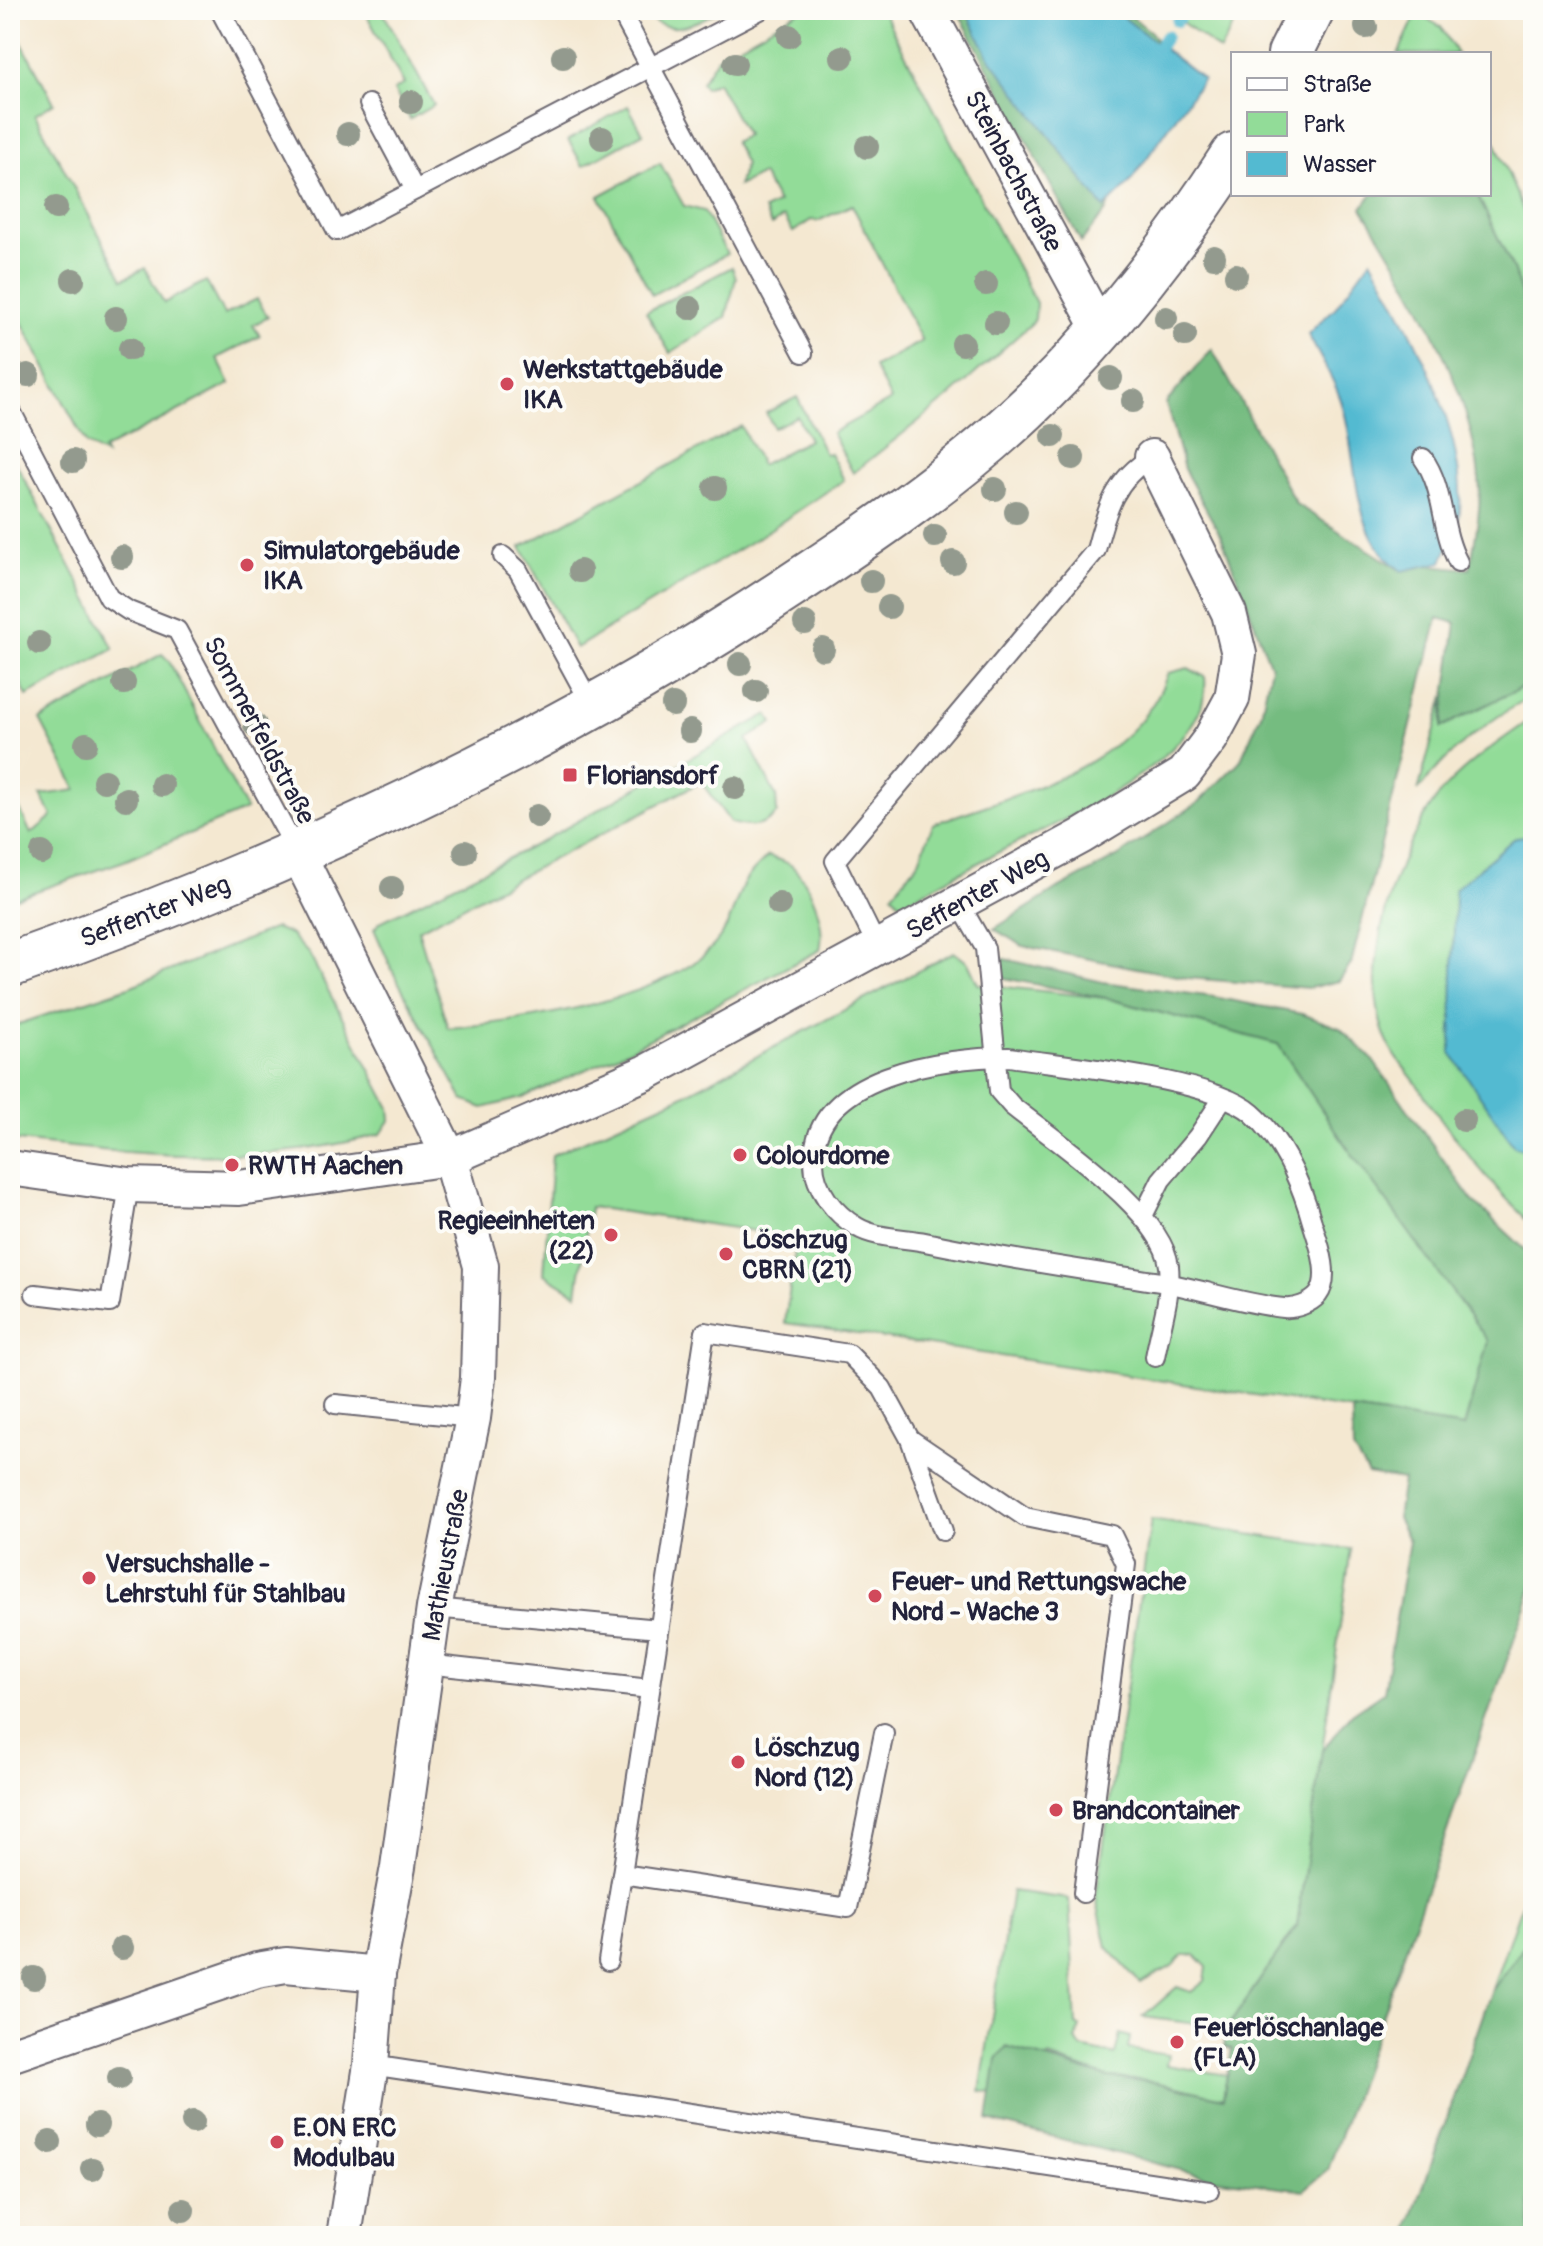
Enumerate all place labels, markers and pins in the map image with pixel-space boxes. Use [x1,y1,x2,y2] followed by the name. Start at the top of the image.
[523,354,724,416] place label: Werkstattgebäude IKA
[498,375,516,393] marker: Werkstattgebäude IKA
[263,535,461,597] place label: Simulatorgebäude IKA
[238,556,256,574] marker: Simulatorgebäude IKA
[586,760,719,792] place label: Floriansdorf
[561,766,579,784] marker: Floriansdorf
[756,1140,890,1172] place label: Colourdome
[731,1146,749,1164] marker: Colourdome
[248,1150,403,1182] place label: RWTH Aachen
[223,1156,241,1174] marker: RWTH Aachen
[438,1205,595,1267] place label: Regieeinheiten (22)
[742,1224,853,1286] place label: Löschzug CBRN (21)
[602,1226,620,1244] marker: Regieeinheiten (22)
[717,1245,735,1263] marker: Löschzug CBRN (21)
[105,1548,346,1610] place label: Versuchshalle - Lehrstuhl für Stahlbau
[891,1566,1187,1628] place label: Feuer- und Rettungswache Nord - Wache 3
[80,1569,98,1587] marker: Versuchshalle - Lehrstuhl für Stahlbau
[866,1587,884,1605] marker: Feuer- und Rettungswache Nord - Wache 3
[754,1732,860,1794] place label: Löschzug Nord (12)
[729,1753,747,1771] marker: Löschzug Nord (12)
[1072,1795,1241,1827] place label: Brandcontainer
[1047,1801,1065,1819] marker: Brandcontainer
[1193,2012,1385,2074] place label: Feuerlöschanlage (FLA)
[1168,2033,1186,2051] marker: Feuerlöschanlage (FLA)
[293,2112,397,2174] place label: E.ON ERC Modulbau
[268,2133,286,2151] marker: E.ON ERC Modulbau

